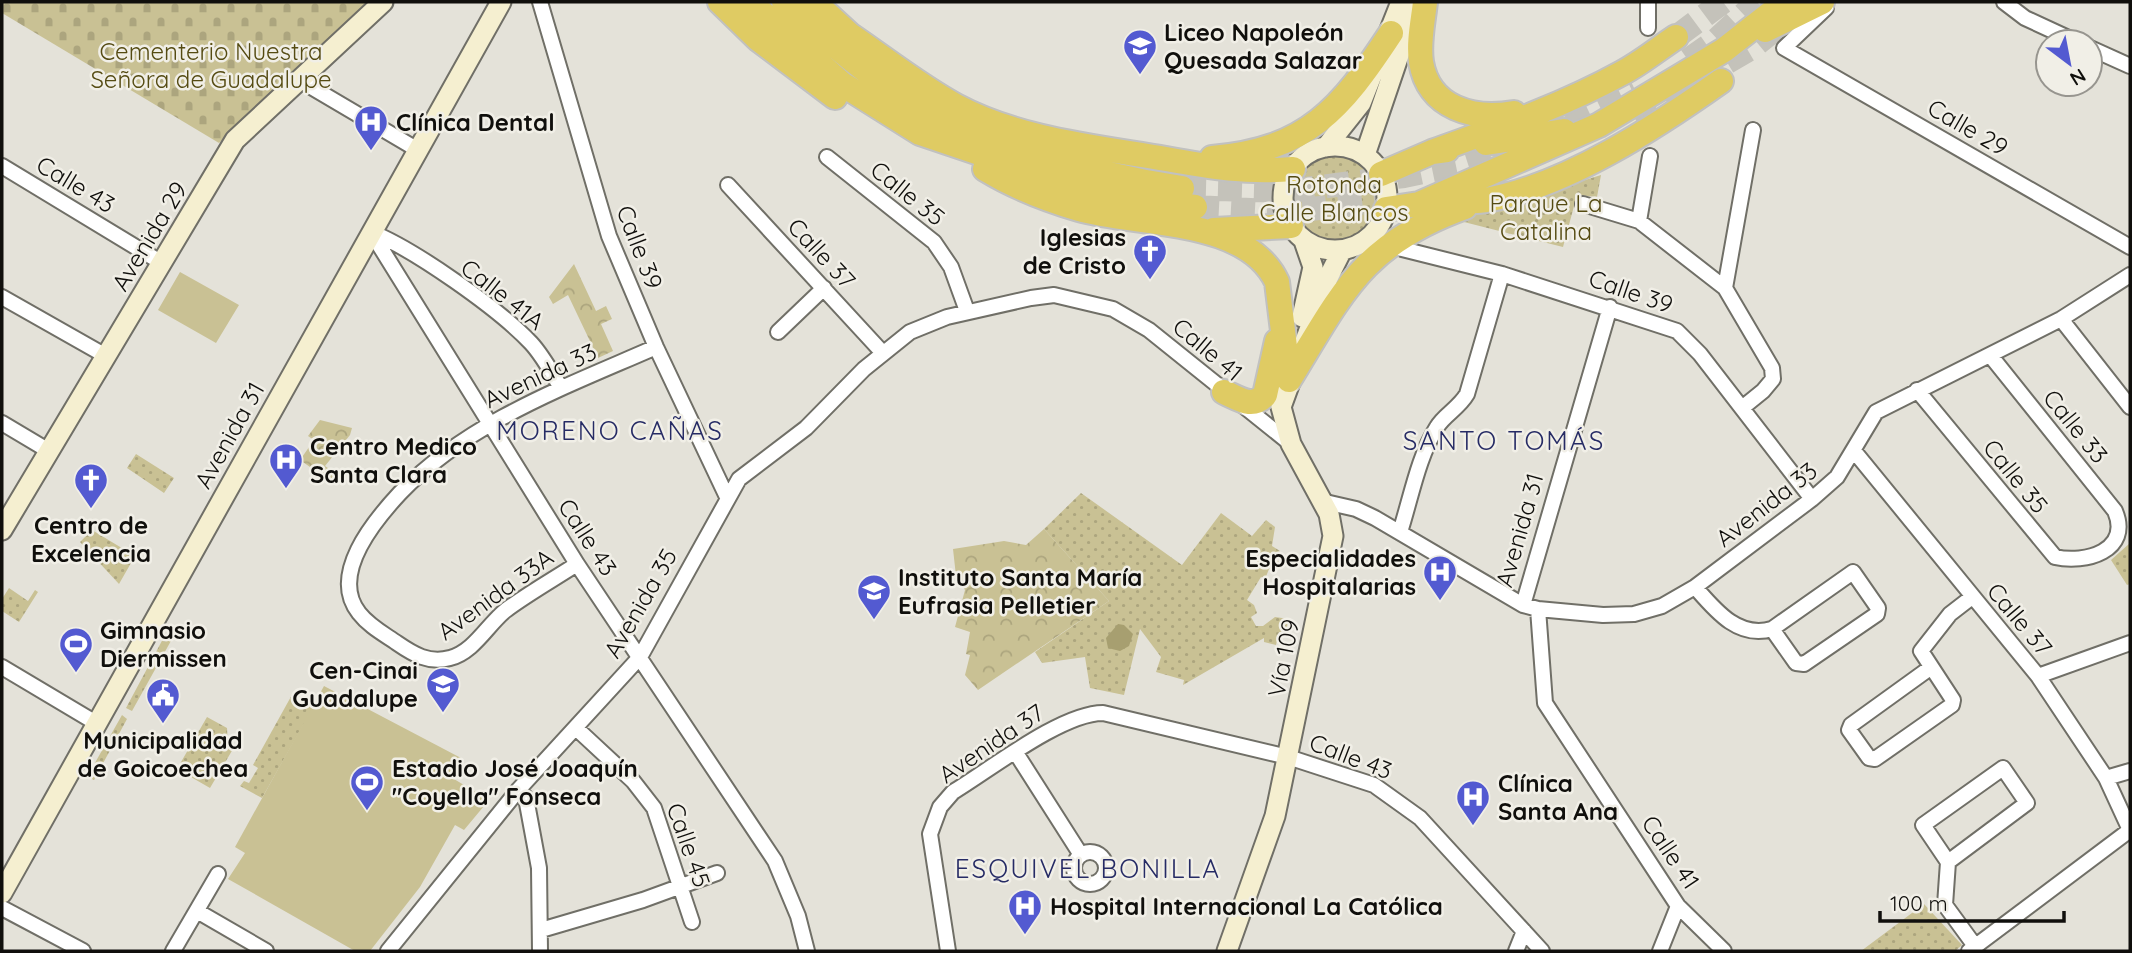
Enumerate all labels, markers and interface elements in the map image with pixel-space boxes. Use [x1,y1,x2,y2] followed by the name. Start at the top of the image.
[1164,17,1362,75] place label: Liceo Napoleón Quesada Salazar
[1121,27,1159,76] school or university icon: Liceo Napoleón Quesada Salazar
[2034,28,2104,98] north arrow
[90,36,332,94] park label: Cementerio Nuestra Señora de Guadalupe
[2066,64,2090,91] text: N
[1922,92,2014,162] street label: Calle 29
[352,103,390,152] hospital icon: Clínica Dental
[396,107,555,137] place label: Clínica Dental
[31,149,121,219] street label: Calle 43
[865,154,951,232] street label: Calle 35
[1260,169,1408,227] park label: Rotonda Calle Blancos
[105,176,193,296] street label: Avenida 29
[1489,188,1603,246] park label: Parque La Catalina
[610,201,670,293] street label: Calle 39
[782,211,862,295] street label: Calle 37
[1023,222,1126,280] place label: Iglesias de Cristo
[1131,232,1169,281] church icon: Iglesias de Cristo
[455,252,551,336] street label: Calle 41A
[1585,263,1677,319] street label: Calle 39
[1167,311,1249,387] street label: Calle 41
[479,336,601,414] street label: Avenida 33
[187,377,271,493] street label: Avenida 31
[2037,383,2115,469] street label: Calle 33
[496,414,724,447] district label: MORENO CAÑAS
[1403,424,1605,457] district label: SANTO TOMÁS
[310,431,477,489] place label: Centro Medico Santa Clara
[1977,433,2055,519] street label: Calle 35
[267,441,305,490] hospital icon: Centro Medico Santa Clara
[1709,455,1823,553] street label: Avenida 33
[72,461,110,510] church icon: Centro de Excelencia
[1488,470,1550,590] street label: Avenida 31
[552,493,624,581] street label: Calle 43
[31,510,151,568] place label: Centro de Excelencia
[431,542,559,646] street label: Avenida 33A
[597,543,683,663] street label: Avenida 35
[1245,543,1416,601] place label: Especialidades Hospitalarias
[1421,553,1459,602] hospital icon: Especialidades Hospitalarias
[898,562,1142,620] place label: Instituto Santa María Eufrasia Pelletier
[855,572,893,621] school or university icon: Instituto Santa María Eufrasia Pelletier
[1981,576,2059,662] street label: Calle 37
[100,615,227,673] place label: Gimnasio Diermissen
[1261,616,1305,700] street label: Vía 109
[57,625,95,674] sports icon: Gimnasio Diermissen
[292,655,418,713] place label: Cen-Cinai Guadalupe
[424,665,462,714] school or university icon: Cen-Cinai Guadalupe
[144,676,182,725] public building icon: Municipalidad de Goicoechea
[933,697,1049,789] street label: Avenida 37
[78,725,248,783] place label: Municipalidad de Goicoechea
[1305,727,1397,785] street label: Calle 43
[392,753,638,811] place label: Estadio José Joaquín "Coyella" Fonseca
[348,763,386,812] sports icon: Estadio José Joaquín "Coyella" Fonseca
[1498,768,1618,826] place label: Clínica Santa Ana
[1454,778,1492,827] hospital icon: Clínica Santa Ana
[661,799,717,891] street label: Calle 45
[1636,809,1706,895] street label: Calle 41
[955,852,1221,885] district label: ESQUIVEL BONILLA
[1880,880,2064,924] scale bar
[1006,887,1044,936] hospital icon: Hospital Internacional La Católica
[1890,890,1948,916] text: 100 m
[1050,891,1443,921] place label: Hospital Internacional La Católica

